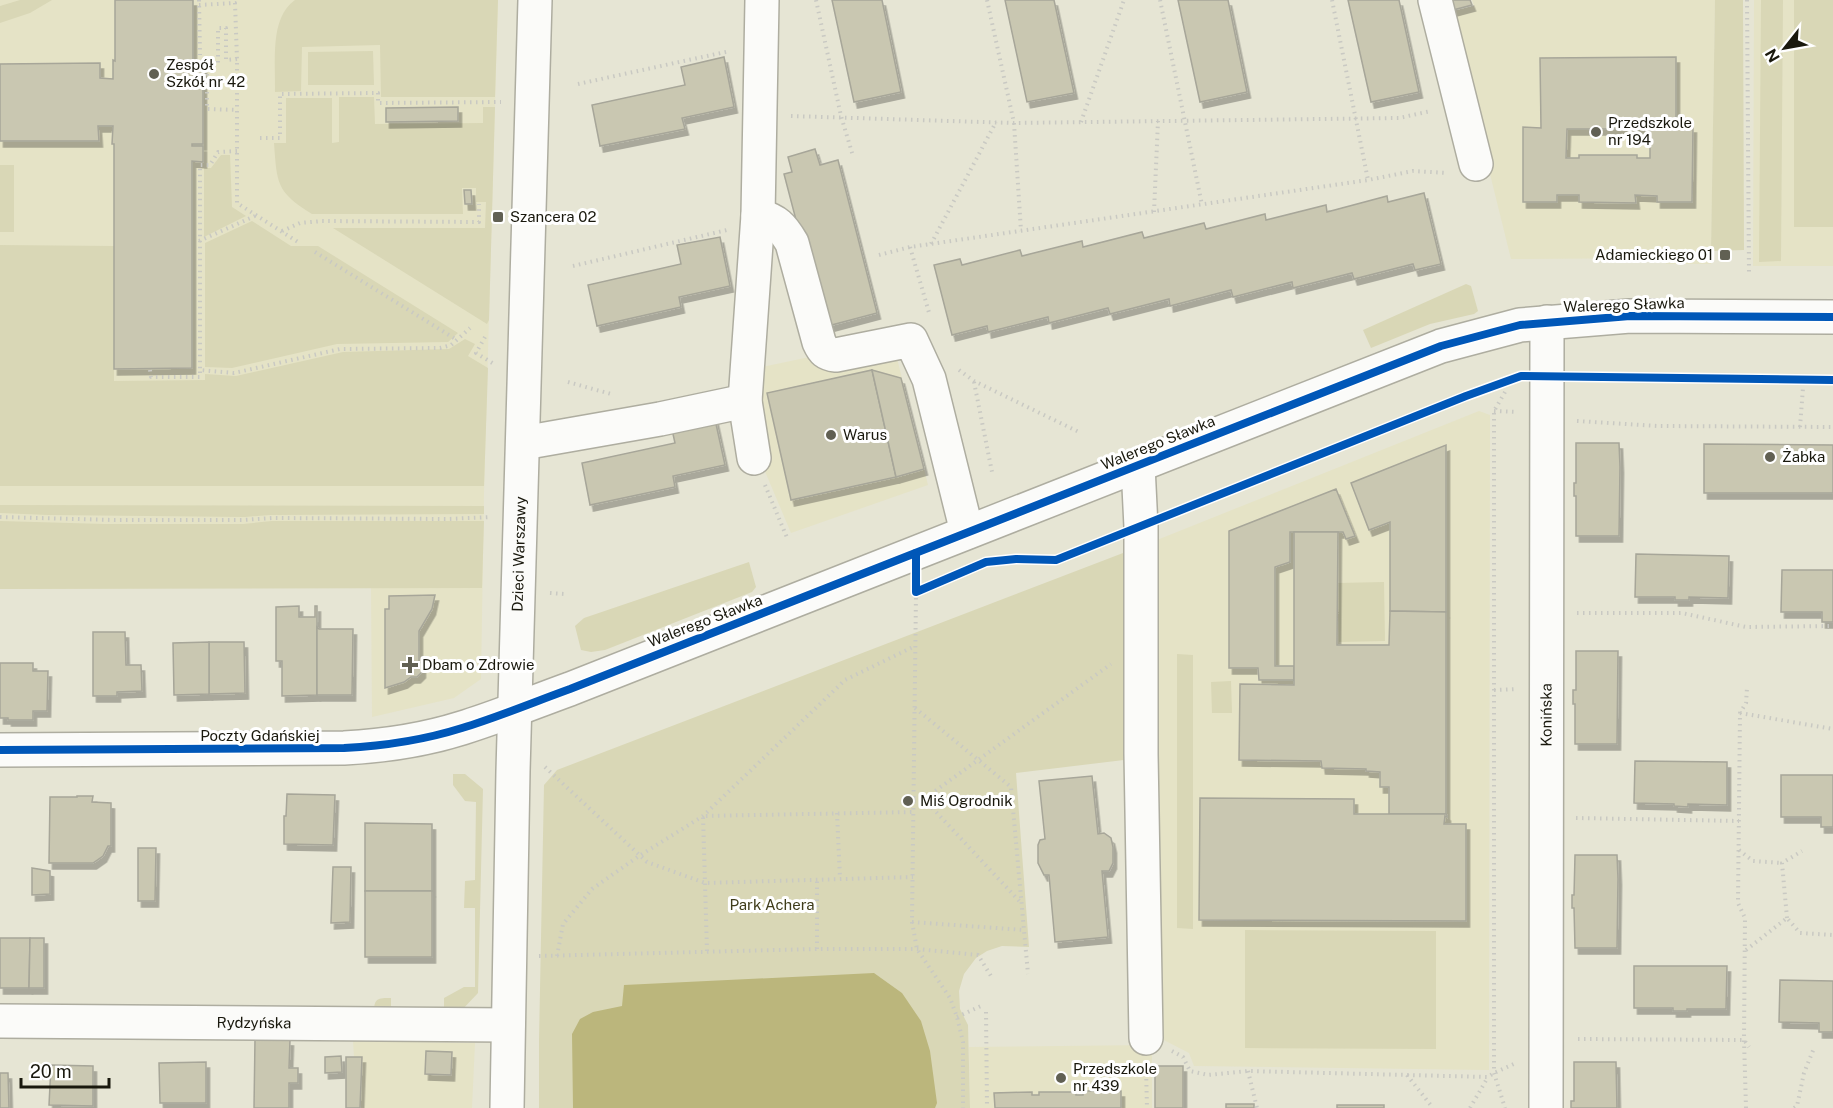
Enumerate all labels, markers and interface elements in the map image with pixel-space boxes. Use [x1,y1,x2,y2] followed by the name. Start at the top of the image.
[1755,18,1815,78] north arrow
[1761,45,1784,66] text: N
[166,56,245,90] place label: Zespół Szkół nr 42
[147,67,161,81] marker: Zespół Szkół nr 42
[1608,114,1692,148] place label: Przedszkole nr 194
[1589,125,1603,139] marker: Przedszkole nr 194
[510,208,596,225] place label: Szancera 02
[491,210,505,224] marker: Szancera 02
[1595,246,1713,263] place label: Adamieckiego 01
[1718,248,1732,262] marker: Adamieckiego 01
[1563,294,1685,315] street label: Walerego Sławka
[1098,412,1217,473] street label: Walerego Sławka
[843,426,887,443] place label: Warus
[824,428,838,442] marker: Warus
[1782,447,1825,465] place label: Żabka
[1763,450,1777,464] marker: Żabka
[509,496,529,612] street label: Dzieci Warszawy
[645,591,764,650] street label: Walerego Sławka
[422,656,534,673] place label: Dbam o Zdrowie
[403,658,417,672] marker: Dbam o Zdrowie
[1537,683,1555,747] street label: Konińska
[200,727,320,744] street label: Poczty Gdańskiej
[920,792,1013,809] place label: Miś Ogrodnik
[901,794,915,808] marker: Miś Ogrodnik
[729,896,815,913] park label: Park Achera
[217,1014,291,1031] street label: Rydzyńska
[21,1051,110,1089] scale bar
[1073,1060,1157,1094] place label: Przedszkole nr 439
[30,1061,72,1082] text: 20 m
[1054,1071,1068,1085] marker: Przedszkole nr 439

